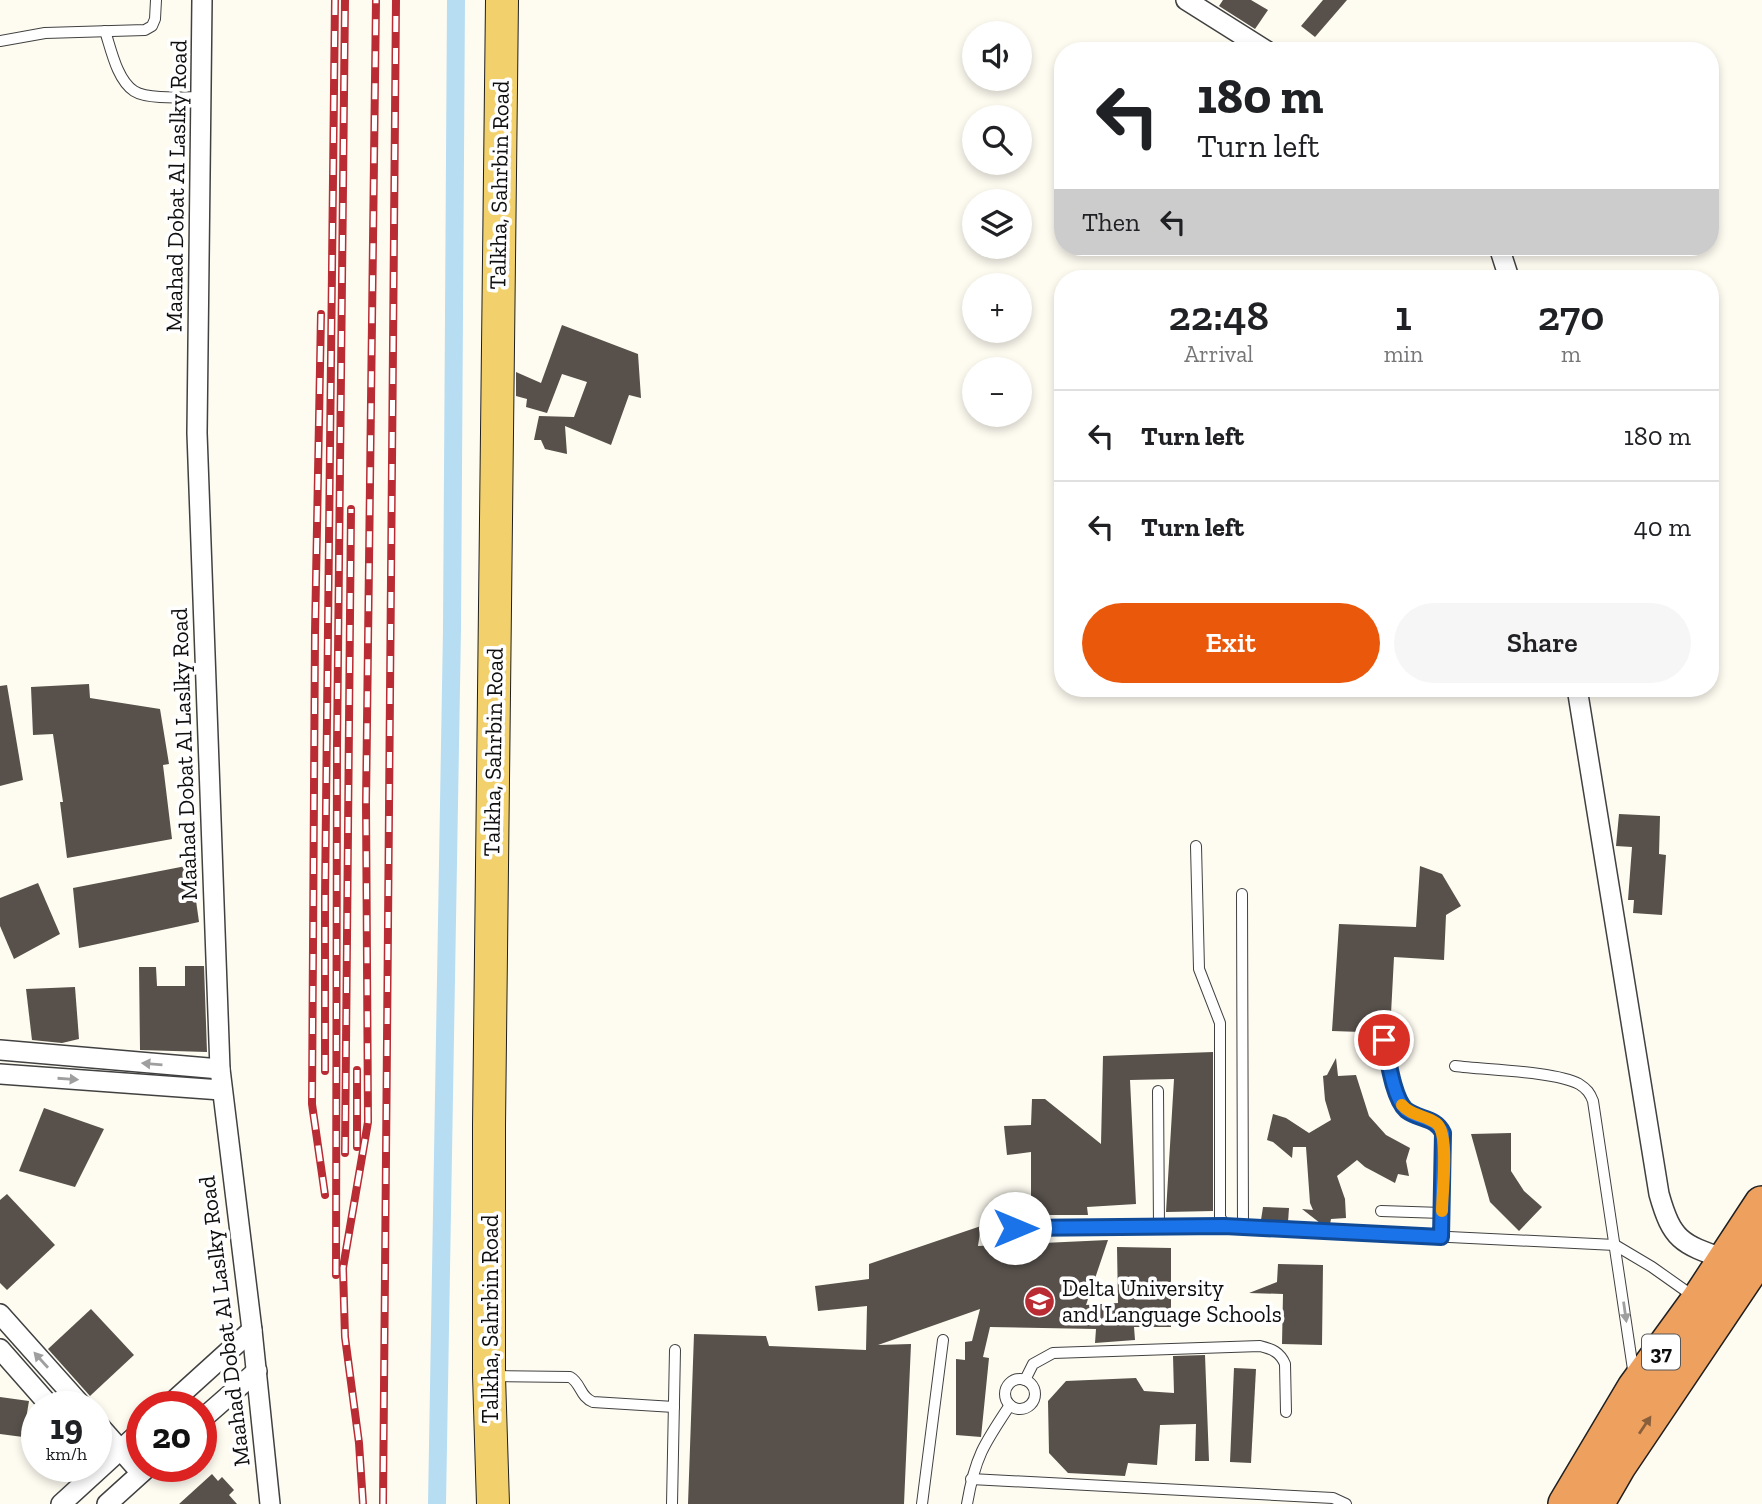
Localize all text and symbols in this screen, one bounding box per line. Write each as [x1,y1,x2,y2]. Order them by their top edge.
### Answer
map controls [962,21,1032,427]
button: sound [962,21,1032,91]
street label: Maahad Dobat Al Laslky Road [159,39,193,332]
text: 180 m [1197,67,1324,126]
icon: left [1082,70,1173,161]
street label: Talkha, Sahrbin Road [483,80,515,290]
button: search [962,105,1032,175]
text: Turn left [1197,127,1319,165]
button: layers [962,189,1032,259]
icon: left [1154,203,1192,241]
text: Then [1082,206,1140,238]
button: + [962,273,1032,343]
text: 22:48 [1169,290,1269,341]
text: 1 [1395,290,1412,341]
text: 270 [1538,290,1604,341]
text: Arrival [1184,340,1253,368]
text: min [1384,340,1423,368]
text: m [1561,340,1581,368]
button: − [962,357,1032,427]
icon: left [1082,417,1120,455]
text: Turn left [1141,420,1244,452]
text: 180 m [1624,420,1691,452]
icon: left [1082,508,1120,546]
text: Turn left [1141,511,1244,543]
text: 40 m [1634,511,1691,543]
button: Exit [1082,603,1380,683]
button: Share [1394,603,1691,683]
street label: Maahad Dobat Al Laslky Road [165,607,203,901]
street label: Talkha, Sahrbin Road [477,647,509,857]
pin [1354,1010,1414,1070]
icon: arrive [1365,1021,1403,1059]
one-way arrow [141,1058,163,1069]
one-way arrow [57,1074,79,1085]
street label: Maahad Dobat Al Laslky Road [192,1174,256,1468]
position arrow [978,1191,1052,1265]
street label: Talkha, Sahrbin Road [476,1214,504,1424]
place label: Delta University and Language Schools [1062,1274,1282,1328]
school or university icon: Delta University and Language Schools [1022,1284,1056,1318]
one-way arrow [1620,1301,1631,1323]
road number: 37 [1642,1334,1680,1370]
one-way arrow [34,1352,50,1369]
speed limit sign: 20 [126,1391,217,1482]
text: 19 [50,1406,83,1448]
one-way arrow [1639,1416,1652,1435]
text: km/h [46,1443,87,1465]

